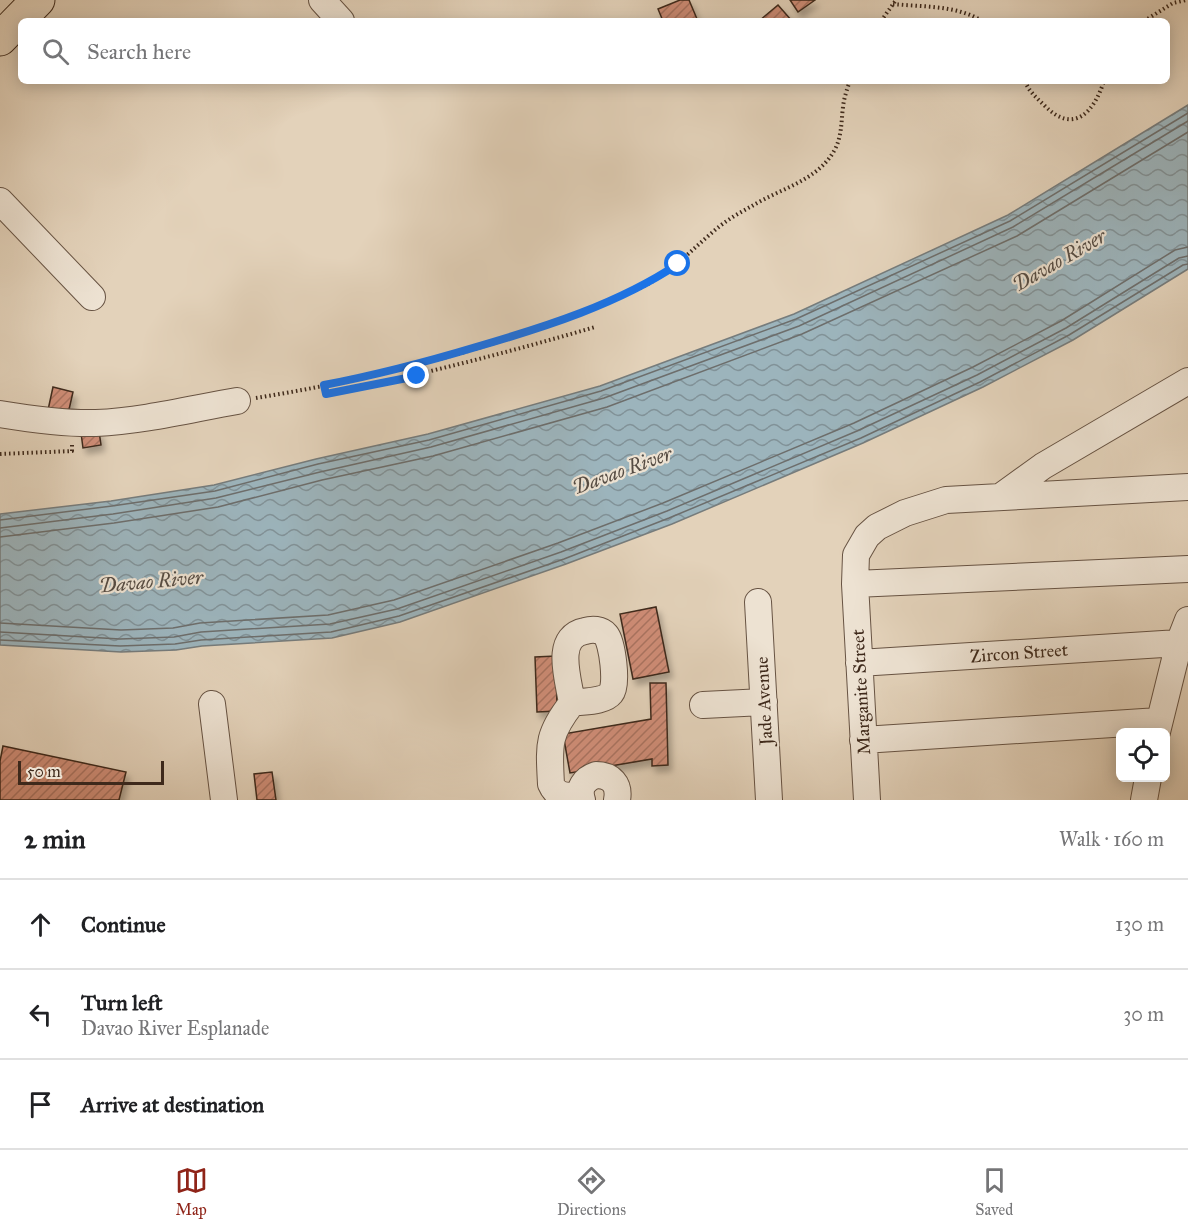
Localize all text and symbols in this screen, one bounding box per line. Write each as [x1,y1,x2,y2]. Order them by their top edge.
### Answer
search box [18,18,1170,84]
icon: search [39,35,72,68]
text: Search here [87,38,191,65]
water label: Davao River [1008,223,1111,296]
route start [664,250,690,276]
route end [403,362,429,388]
water label: Davao River [569,440,677,499]
water label: Davao River [98,564,206,597]
street label: Marganite Street [847,628,876,755]
street label: Zircon Street [969,639,1069,667]
street label: Jade Avenue [751,656,778,748]
map controls [1116,728,1170,782]
button: locate [1116,728,1170,782]
scale bar [18,758,164,786]
text: 50 m [27,762,61,781]
text: 2 min [24,823,85,855]
text: Walk · 160 m [1059,827,1164,851]
icon: ahead [24,908,57,941]
text: Continue [81,911,166,938]
text: 130 m [1115,912,1164,936]
text: Turn left [81,989,163,1016]
icon: left [24,998,57,1031]
text: 30 m [1123,1002,1164,1026]
text: Davao River Esplanade [81,1016,269,1040]
icon: arrive [24,1088,57,1121]
text: Arrive at destination [81,1091,264,1118]
tab: Map [175,1164,208,1219]
tab: Directions [557,1164,626,1219]
tab: Saved [975,1164,1013,1219]

